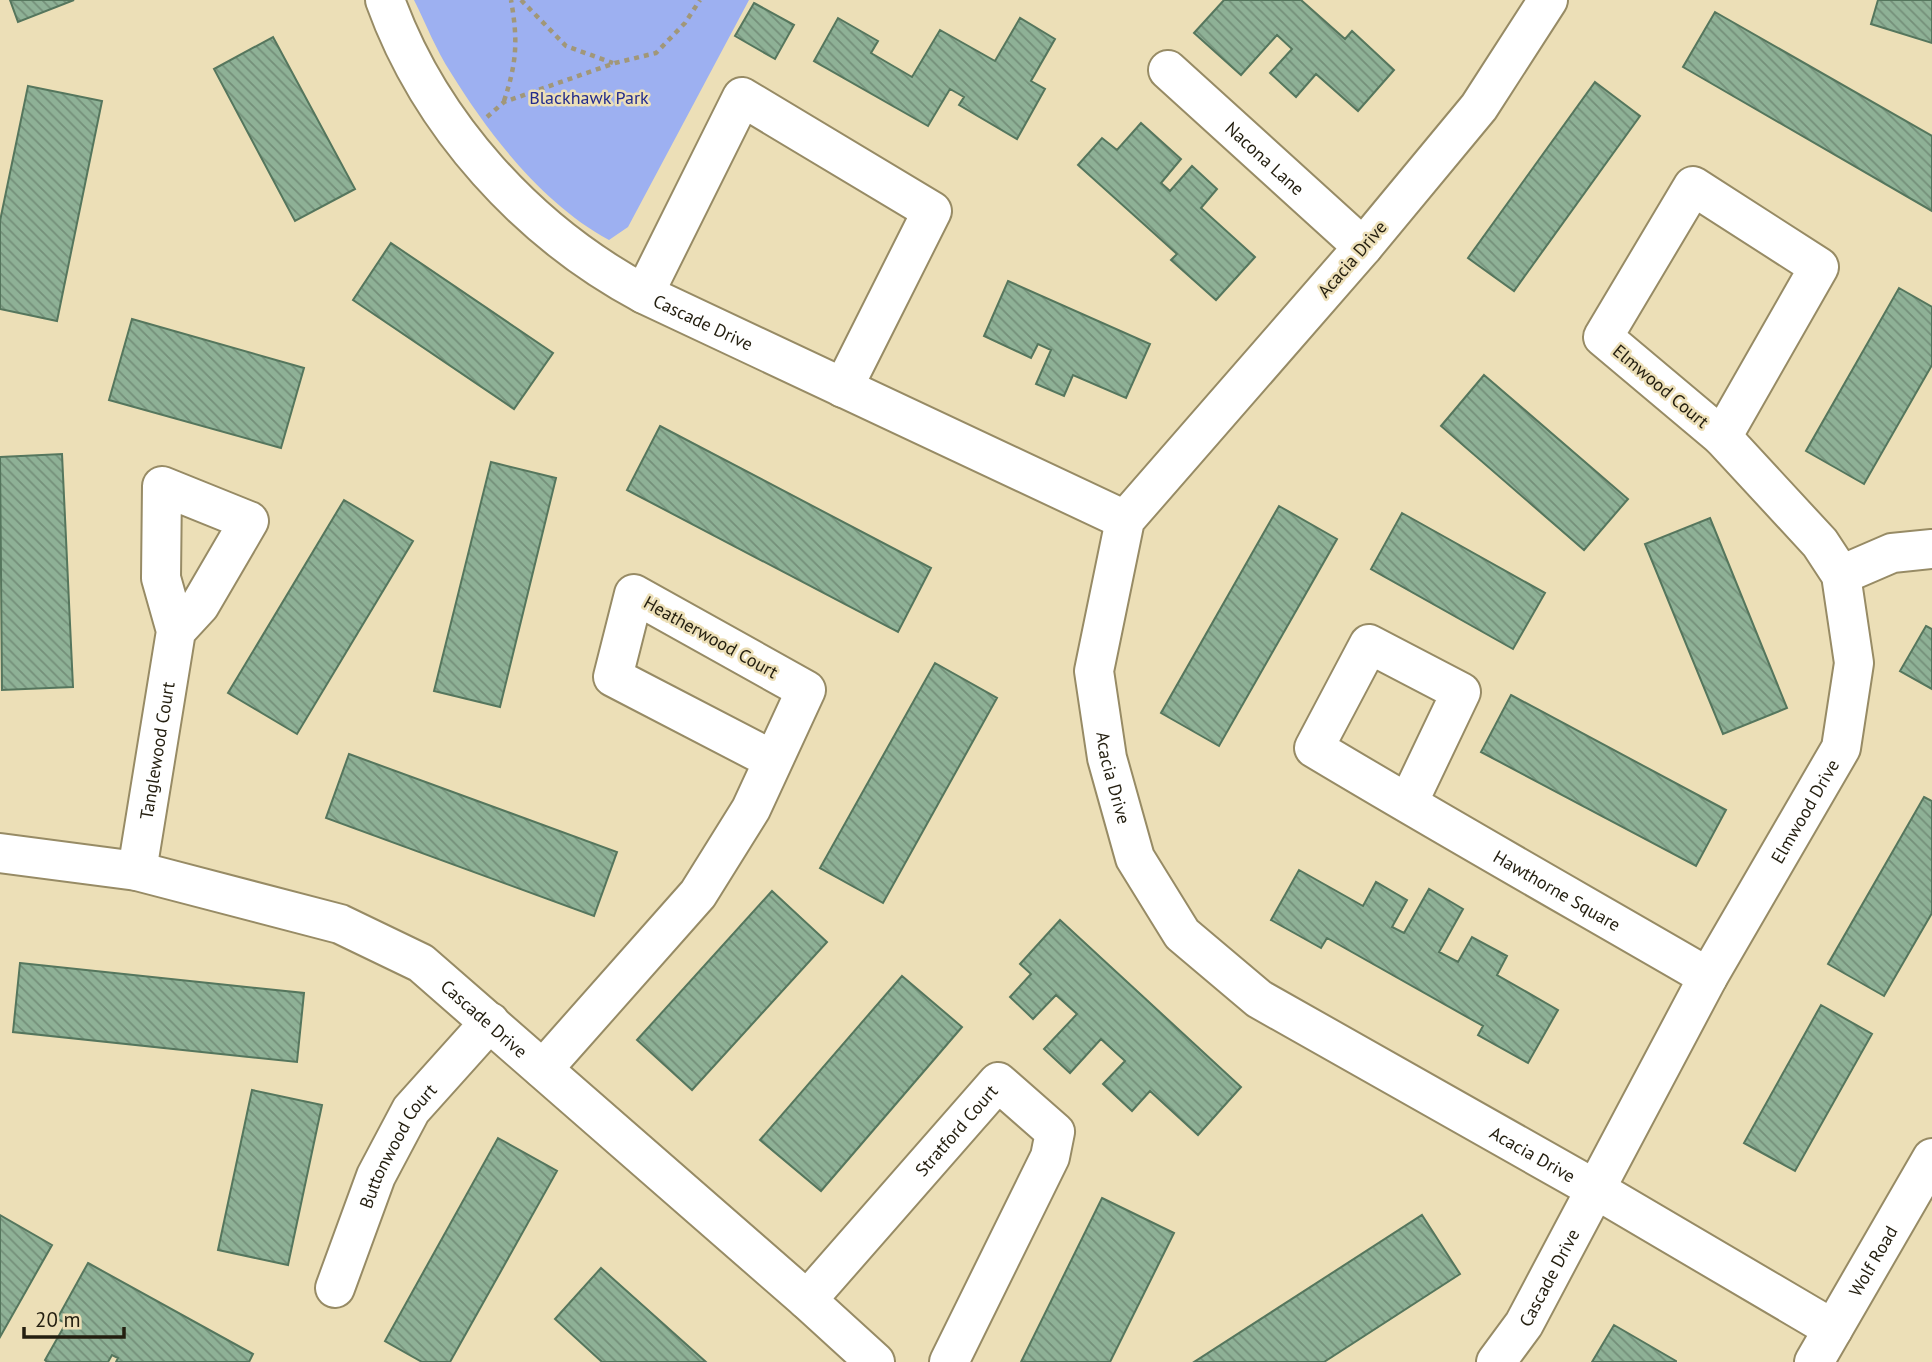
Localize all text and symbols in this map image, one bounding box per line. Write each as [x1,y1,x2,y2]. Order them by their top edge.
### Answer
park label: Blackhawk Park [529,86,649,109]
street label: Nacona Lane [1221,116,1309,200]
street label: Acacia Drive [1312,216,1392,302]
street label: Cascade Drive [650,289,757,355]
street label: Elmwood Court [1608,339,1714,433]
street label: Heatherwood Court [640,591,782,683]
street label: Tanglewood Court [134,680,179,821]
street label: Acacia Drive [1092,730,1136,826]
street label: Elmwood Drive [1765,755,1844,867]
street label: Hawthorne Square [1489,844,1625,936]
street label: Cascade Drive [436,974,532,1062]
street label: Buttonwood Court [354,1078,441,1211]
street label: Stratford Court [910,1079,1002,1181]
street label: Acacia Drive [1486,1121,1580,1187]
street label: Wolf Road [1843,1221,1902,1300]
street label: Cascade Drive [1513,1224,1584,1330]
scale bar [24,1296,124,1340]
text: 20 m [35,1306,81,1333]

